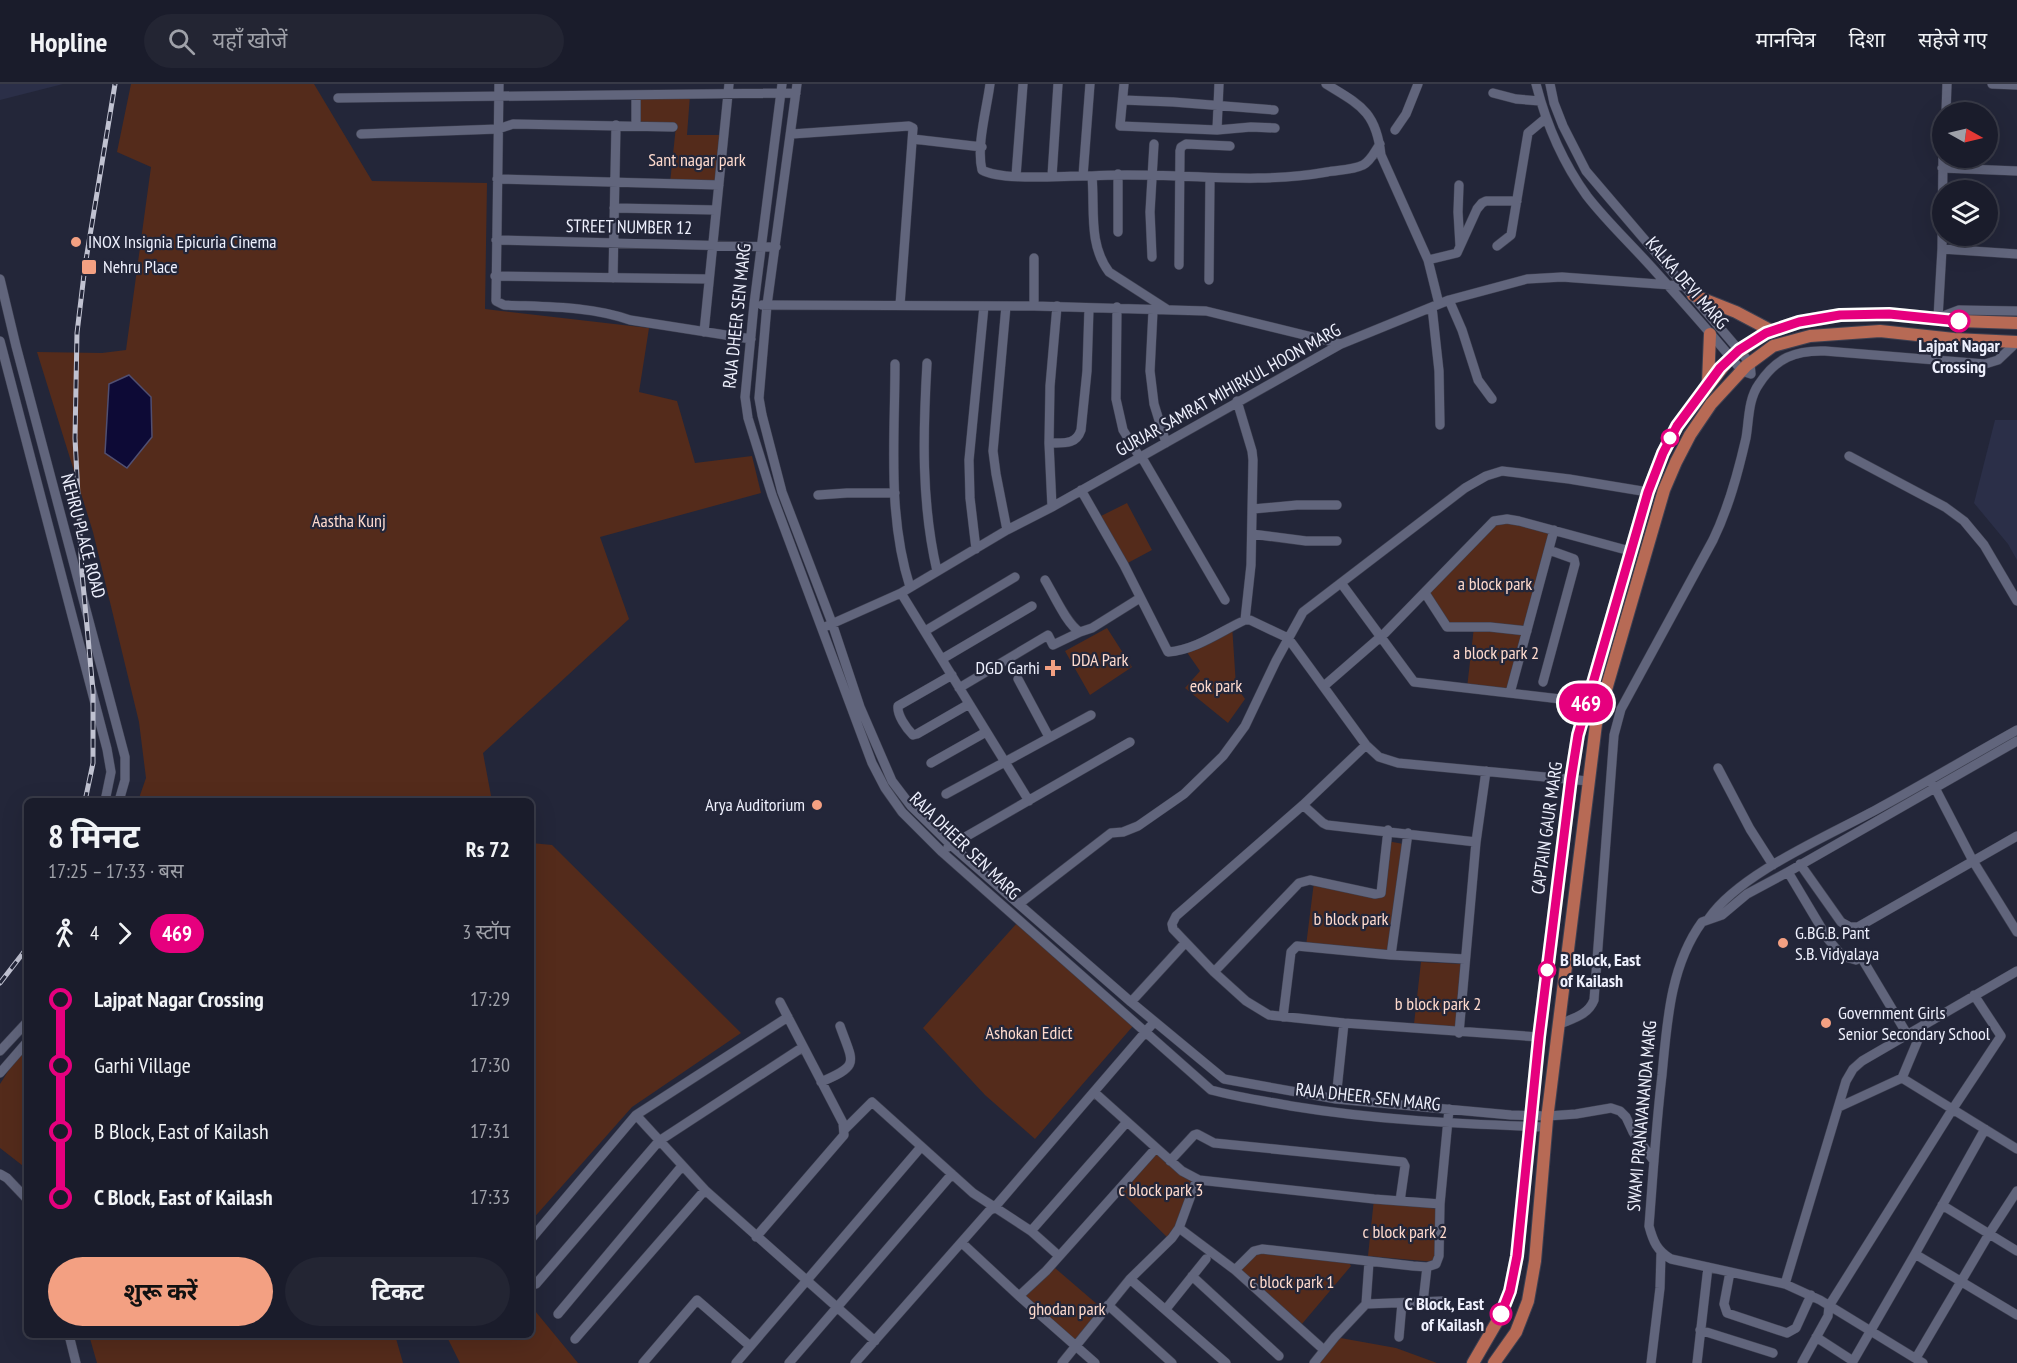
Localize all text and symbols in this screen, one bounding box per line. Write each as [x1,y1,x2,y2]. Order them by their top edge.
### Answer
search box [144,14,564,68]
text: Hopline [30,23,108,60]
icon: search [165,25,198,58]
text: यहाँ खोजें [213,26,287,54]
text: मानचित्र [1756,26,1816,53]
text: दिशा [1849,26,1885,53]
text: सहेजे गए [1918,26,1987,53]
north arrow [1932,102,1998,168]
map controls [1932,102,1998,246]
park label: Sant nagar park [648,148,746,171]
button: layers [1932,180,1998,246]
street label: STREET NUMBER 12 [566,214,692,239]
place label: INOX Insignia Epicuria Cinema [88,230,276,253]
street label: KALKA DEVI MARG [1641,232,1734,334]
marker: INOX Insignia Epicuria Cinema [69,235,83,249]
street label: RAJA DHEER SEN MARG [717,242,756,390]
place label: Nehru Place [103,255,178,278]
marker: Nehru Place [80,258,98,276]
marker: Lajpat Nagar Crossing [1948,310,1970,332]
street label: GURJAR SAMRAT MIHIRKUL HOON MARG [1111,318,1344,461]
place label: Lajpat Nagar Crossing [1918,334,2000,378]
unlabelled marker [1661,429,1679,447]
street label: NEHRU PLACE ROAD [56,471,111,601]
park label: Aastha Kunj [312,509,386,532]
park label: a block park [1458,572,1532,595]
park label: a block park 2 [1453,641,1539,664]
park label: DDA Park [1071,648,1129,671]
place label: DGD Garhi [976,656,1040,679]
marker: DGD Garhi [1044,659,1062,677]
park label: eok park [1190,674,1242,697]
line badge: 469 [1552,684,1620,722]
text: 469 [1571,690,1601,717]
street label: CAPTAIN GAUR MARG [1526,760,1567,896]
street label: RAJA DHEER SEN MARG [905,787,1026,905]
place label: Arya Auditorium [705,793,805,816]
marker: Arya Auditorium [810,798,824,812]
text: 8 मिनट [48,814,140,857]
text: Rs 72 [466,835,510,863]
text: 17:25 – 17:33 · बस [48,858,183,884]
park label: b block park [1313,907,1389,930]
icon: walk [48,917,81,950]
icon: forward [108,917,141,950]
text: 3 स्टॉप [462,919,510,945]
text: 4 [90,920,99,946]
text: 469 [162,920,192,947]
place label: G.BG.B. Pant S.B. Vidyalaya [1795,921,1879,965]
marker: G.BG.B. Pant S.B. Vidyalaya [1776,936,1790,950]
place label: B Block, East of Kailash [1560,948,1641,992]
marker: B Block, East of Kailash [1538,961,1556,979]
text: Lajpat Nagar Crossing [94,985,264,1013]
text: 17:29 [470,986,510,1012]
park label: b block park 2 [1395,992,1481,1015]
place label: Government Girls Senior Secondary School [1838,1001,1991,1045]
marker: Government Girls Senior Secondary School [1819,1016,1833,1030]
street label: SWAMI PRANAVANANDA MARG [1622,1019,1661,1212]
park label: Ashokan Edict [986,1021,1073,1044]
text: Garhi Village [94,1051,191,1079]
text: 17:30 [470,1052,510,1078]
street label: RAJA DHEER SEN MARG [1294,1077,1442,1116]
text: B Block, East of Kailash [94,1117,269,1145]
text: 17:31 [470,1118,510,1144]
park label: c block park 3 [1119,1178,1203,1201]
text: C Block, East of Kailash [94,1183,273,1211]
text: 17:33 [470,1184,510,1210]
park label: c block park 2 [1363,1220,1447,1243]
button: शुरू करें [48,1257,273,1326]
button: टिकट [285,1257,510,1326]
park label: c block park 1 [1250,1270,1334,1293]
place label: C Block, East of Kailash [1405,1292,1485,1336]
park label: ghodan park [1028,1297,1106,1320]
marker: C Block, East of Kailash [1490,1303,1512,1325]

